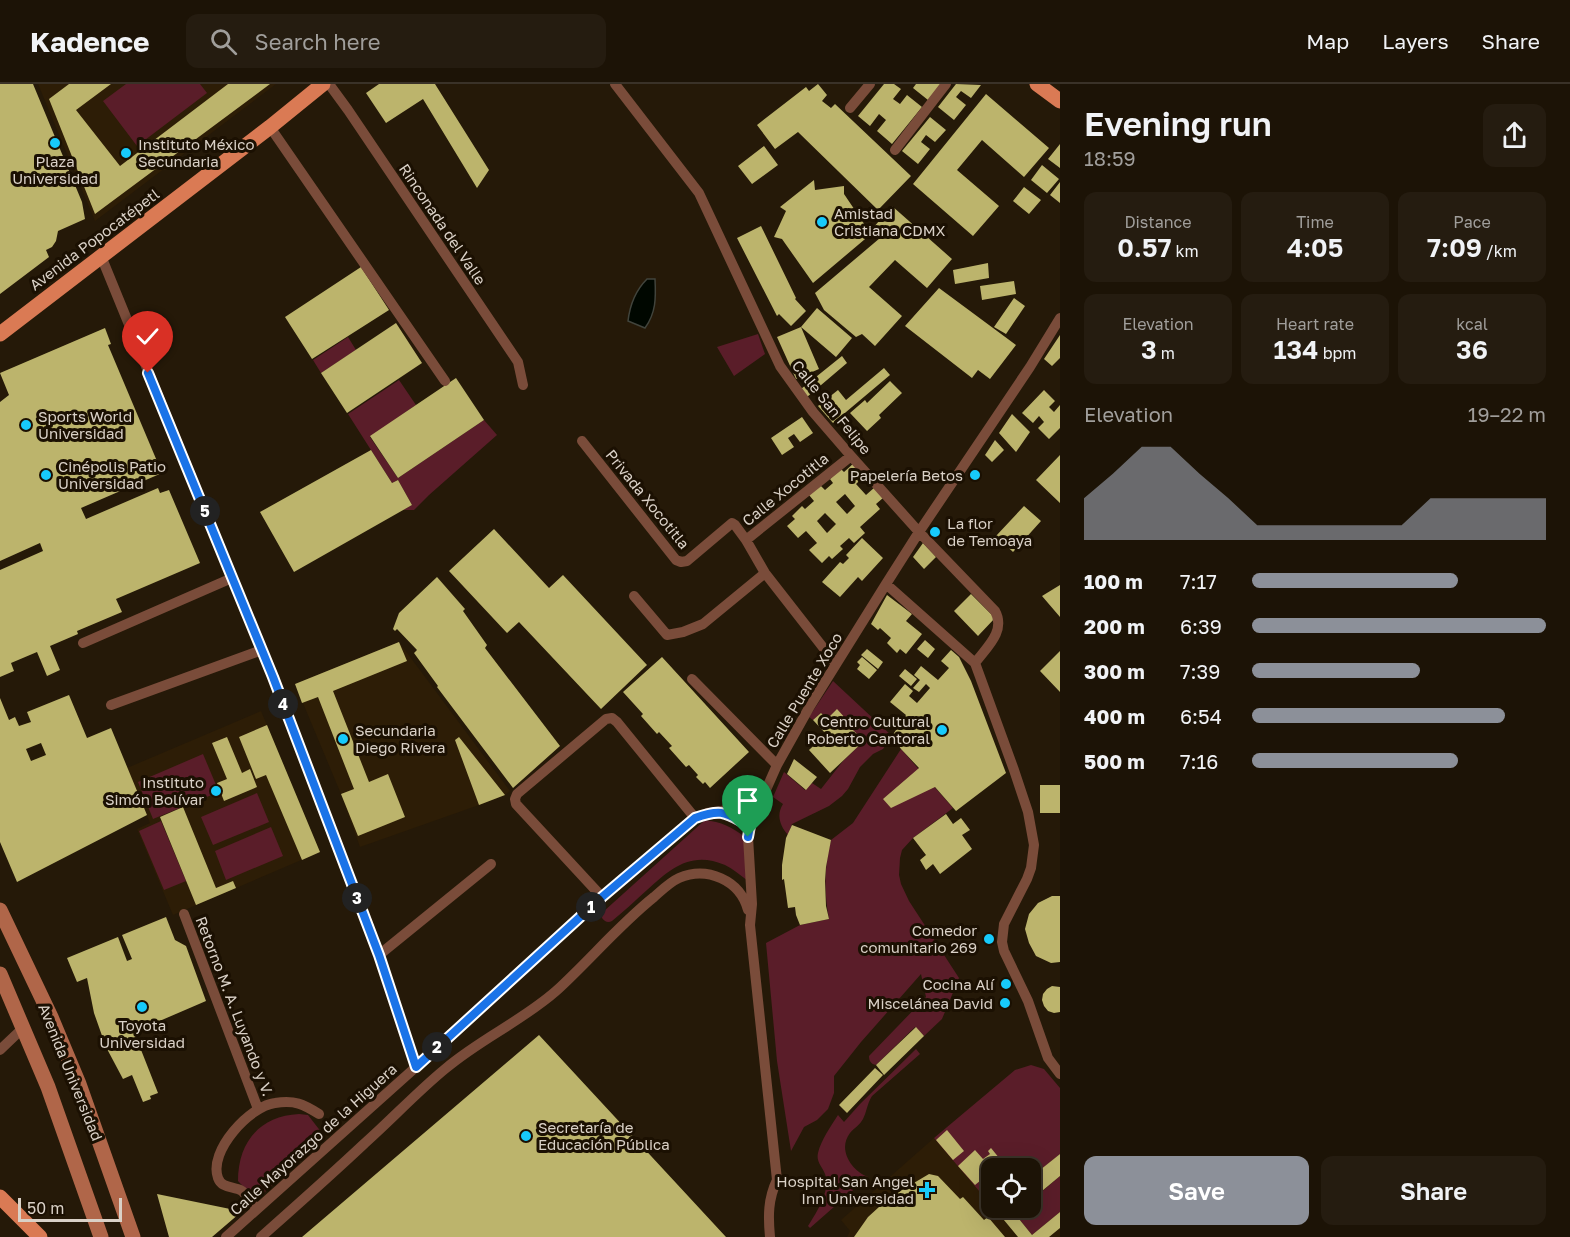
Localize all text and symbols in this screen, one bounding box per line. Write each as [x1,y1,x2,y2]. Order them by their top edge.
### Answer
search box [186,14,606,68]
text: Kadence [30,25,150,58]
icon: search [207,25,240,58]
text: Search here [255,28,381,55]
text: Map [1306,28,1349,54]
text: Layers [1382,28,1449,54]
text: Share [1482,28,1540,54]
text: Evening run [1084,104,1272,143]
button: share [1483,104,1546,167]
place label: Instituto México Secundaria [138,135,254,170]
marker: Plaza Universidad [48,136,62,150]
marker: Instituto México Secundaria [119,146,133,160]
text: 18:59 [1084,146,1136,170]
place label: Plaza Universidad [12,152,98,187]
street label: Rinconada del Valle [396,160,490,288]
street label: Avenida Popocatépetl [26,184,162,294]
place label: Amistad Cristiana CDMX [834,204,946,239]
text: Distance [1124,212,1192,232]
text: Time [1296,212,1334,232]
text: Pace [1453,212,1491,232]
marker: Amistad Cristiana CDMX [815,215,829,229]
text: 0.57 [1117,232,1172,263]
text: 4:05 [1287,232,1343,263]
text: 7:09 [1427,232,1482,263]
text: km [1172,241,1199,261]
text: /km [1482,241,1517,261]
pin [122,311,173,373]
text: Elevation [1122,314,1194,334]
text: Heart rate [1276,314,1354,334]
text: kcal [1456,314,1488,334]
icon: check [131,320,164,353]
text: 3 [1141,334,1157,365]
text: 134 [1274,334,1319,365]
text: 36 [1456,334,1488,365]
text: m [1157,343,1175,363]
text: bpm [1319,343,1356,363]
street label: Calle San Felipe [789,356,876,458]
text: Elevation [1084,402,1173,426]
text: 19–22 m [1468,402,1546,426]
place label: Sports World Universidad [38,407,132,442]
marker: Sports World Universidad [19,418,33,432]
street label: Privada Xocotitla [602,446,694,552]
street label: Calle Xocotitla [738,449,832,529]
place label: Cinépolis Patio Universidad [58,457,166,492]
place label: Papelería Betos [850,466,963,484]
marker: Cinépolis Patio Universidad [39,468,53,482]
marker: Papelería Betos [968,468,982,482]
pin: 5 [190,496,220,526]
text: 5 [200,501,210,521]
place label: La flor de Temoaya [947,514,1032,549]
marker: La flor de Temoaya [928,525,942,539]
text: 100 m [1084,569,1143,593]
text: 7:17 [1180,569,1217,593]
text: 200 m [1084,614,1145,638]
text: 6:39 [1180,614,1222,638]
street label: Calle Puente Xoco [762,629,846,751]
text: 300 m [1084,659,1145,683]
text: 7:39 [1180,659,1220,683]
pin: 4 [268,689,298,719]
text: 4 [278,694,288,714]
text: 400 m [1084,704,1145,728]
text: 6:54 [1180,704,1222,728]
place label: Centro Cultural Roberto Cantoral [806,712,930,747]
place label: Secundaria Diego Rivera [355,721,445,756]
marker: Centro Cultural Roberto Cantoral [935,723,949,737]
marker: Secundaria Diego Rivera [336,732,350,746]
text: 500 m [1084,749,1145,773]
text: 7:16 [1180,749,1218,773]
place label: Instituto Simón Bolívar [105,773,204,808]
pin [722,775,773,837]
marker: Instituto Simón Bolívar [209,784,223,798]
icon: arrive [731,784,764,817]
pin: 3 [342,883,372,913]
text: 3 [352,888,362,908]
pin: 1 [576,892,606,922]
text: 1 [587,897,595,917]
street label: Retorno M. A. Luyando y V. [192,914,278,1098]
place label: Comedor comunitario 269 [860,921,977,956]
marker: Comedor comunitario 269 [982,932,996,946]
place label: Cocina Alí [923,975,995,993]
marker: Cocina Alí [999,977,1013,991]
place label: Miscelánea David [868,994,993,1012]
marker: Miscelánea David [998,996,1012,1010]
marker: Toyota Universidad [135,1000,149,1014]
street label: Avenida Universidad [35,1001,107,1143]
place label: Toyota Universidad [99,1016,185,1051]
pin: 2 [422,1032,452,1062]
text: 2 [432,1037,442,1057]
street label: Calle Mayorazgo de la Higuera [226,1059,400,1219]
place label: Secretaría de Educación Pública [538,1118,670,1153]
marker: Secretaría de Educación Pública [519,1129,533,1143]
button: Save [1084,1156,1309,1225]
button: Share [1321,1156,1546,1225]
map controls [981,1158,1041,1218]
button: locate [981,1158,1041,1218]
place label: Hospital San Angel Inn Universidad [776,1172,914,1207]
marker: Hospital San Angel Inn Universidad [918,1181,936,1199]
scale bar [18,1195,122,1222]
text: 50 m [27,1198,64,1218]

